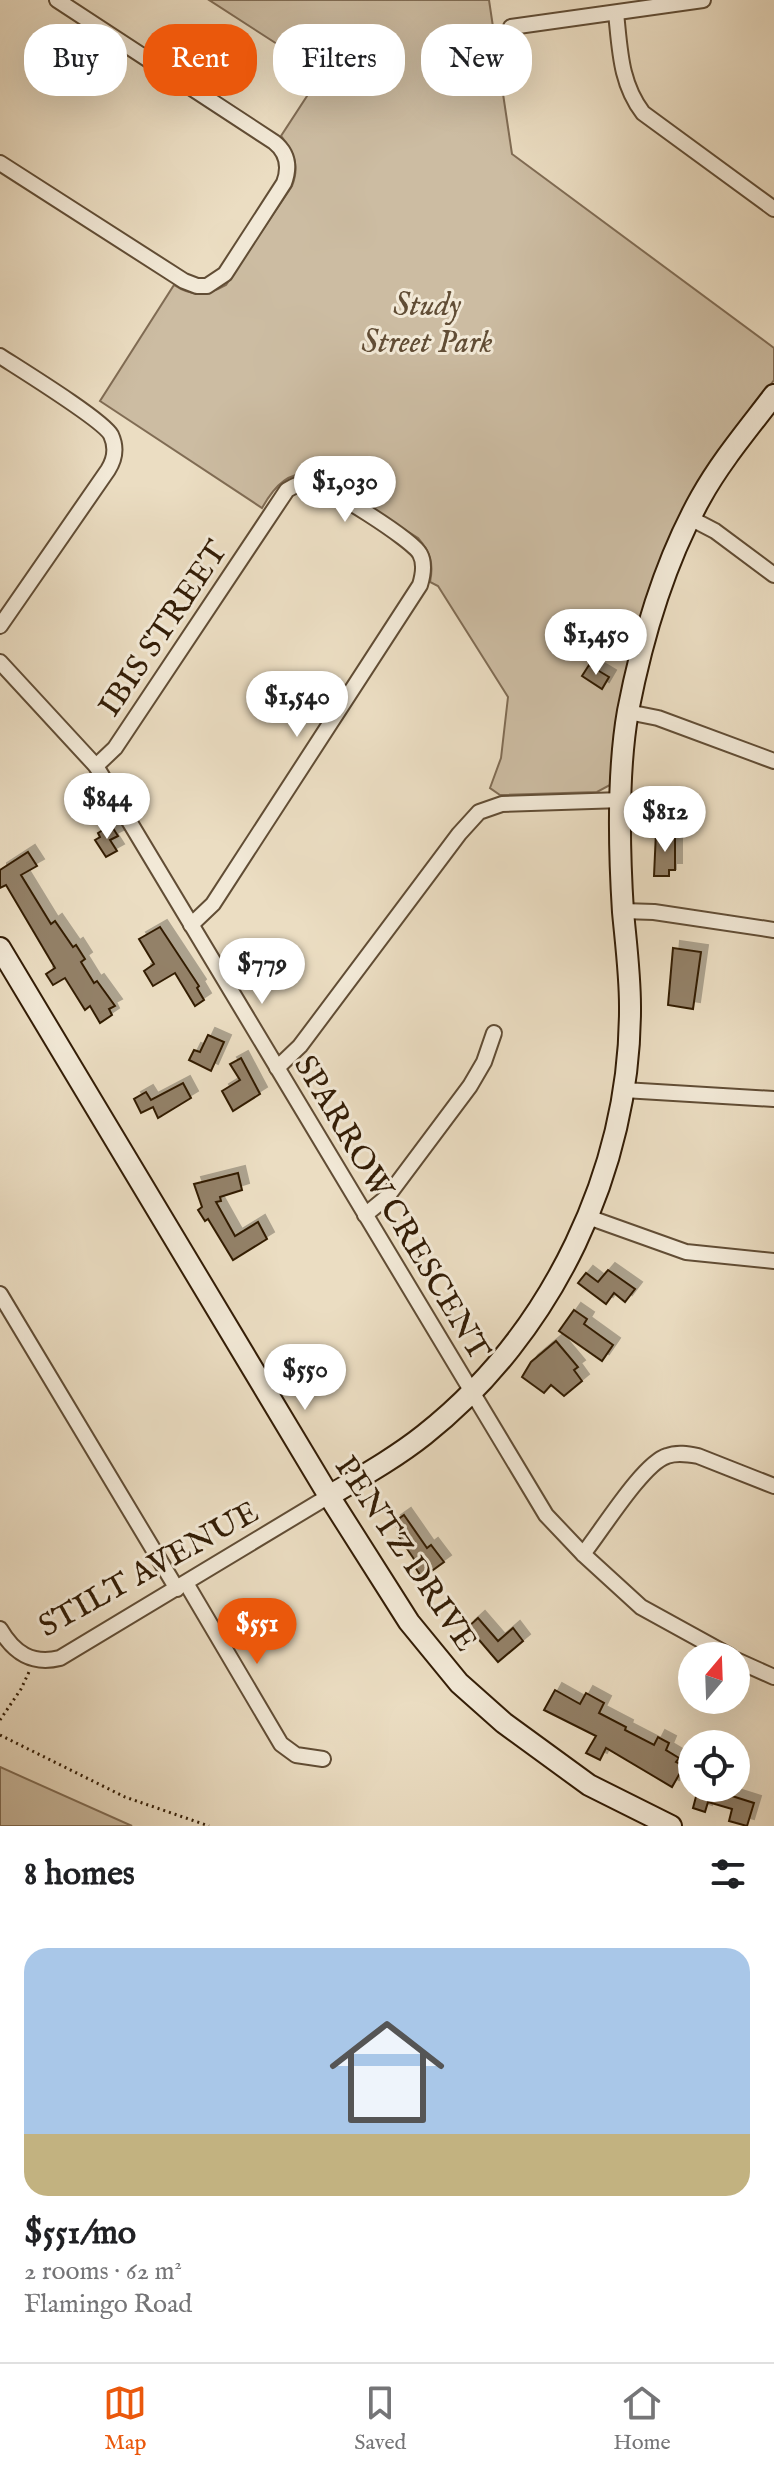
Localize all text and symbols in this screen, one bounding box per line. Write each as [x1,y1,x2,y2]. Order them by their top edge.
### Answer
chip: Buy [24,24,127,96]
chip: Rent [143,24,257,96]
chip: Filters [273,24,405,96]
chip: New [421,24,532,96]
park label: Study Street Park [361,286,493,364]
pin: $1,030 [280,456,410,524]
text: $1,030 [312,465,378,498]
street label: IBIS STREET [90,534,238,725]
pin: $1,450 [531,609,661,677]
text: $1,450 [563,618,629,651]
pin: $1,540 [232,671,362,739]
text: $1,540 [264,680,330,713]
pin: $844 [60,773,154,841]
text: $844 [82,782,132,815]
pin: $812 [618,786,712,854]
text: $812 [642,795,688,828]
pin: $779 [215,938,309,1006]
text: $779 [237,947,287,980]
street label: SPARROW CRESCENT [283,1048,498,1368]
pin: $550 [258,1344,352,1412]
text: $550 [282,1353,328,1386]
street label: PENTZ DRIVE [324,1449,486,1660]
street label: STILT AVENUE [32,1493,267,1648]
pin: $551 [210,1598,304,1666]
text: $551 [236,1607,278,1640]
north arrow [678,1642,750,1714]
map controls [678,1642,750,1802]
button: locate [678,1730,750,1802]
icon: filters [706,1852,750,1896]
text: 8 homes [24,1853,135,1896]
icon: home [315,2000,459,2144]
text: $551/mo [24,2212,136,2255]
text: 2 rooms · 62 m² [24,2255,182,2288]
text: Flamingo Road [24,2288,192,2321]
tab: Map [103,2381,147,2457]
tab: Saved [354,2381,406,2457]
tab: Home [613,2381,671,2457]

